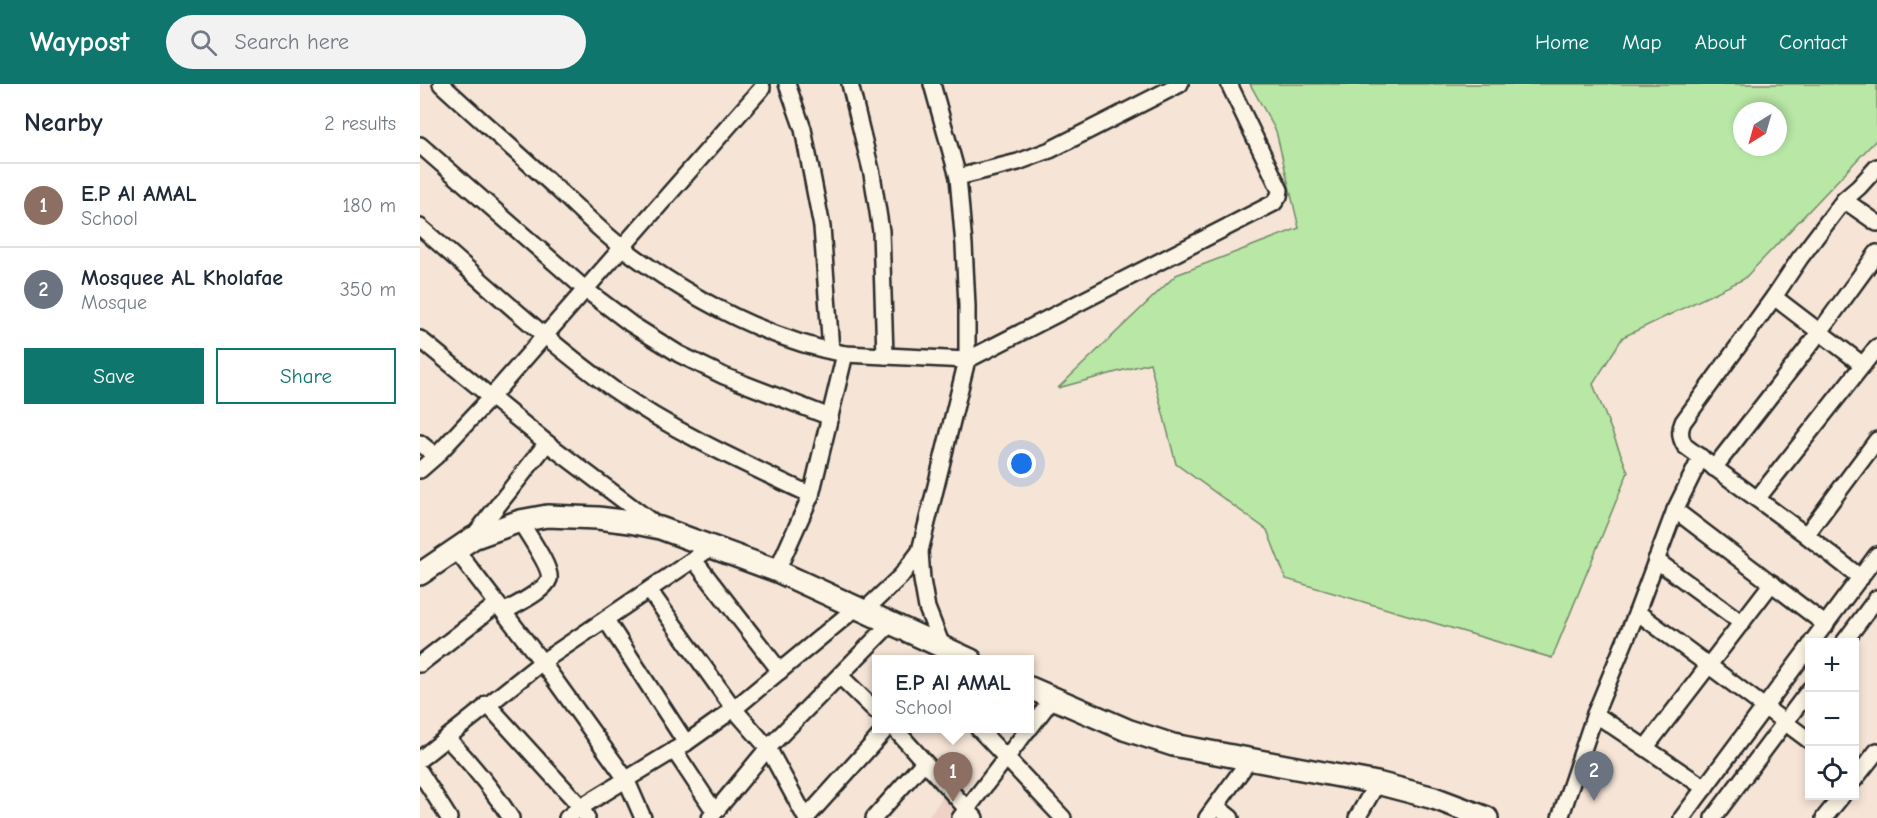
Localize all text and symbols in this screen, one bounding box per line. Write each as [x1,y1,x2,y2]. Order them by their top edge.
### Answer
search box [166,15,586,69]
text: Waypost [30,26,130,58]
icon: search [187,26,220,59]
text: Search here [235,29,349,55]
text: Home [1535,30,1589,54]
text: Map [1622,30,1662,54]
text: About [1695,30,1746,54]
text: Contact [1779,30,1847,54]
north arrow [1733,102,1787,156]
text: Nearby [24,108,103,138]
text: 2 results [324,112,396,135]
text: E.P Al AMAL [81,181,197,207]
text: 1 [40,194,47,217]
text: 180 m [342,194,396,217]
text: School [81,207,138,230]
text: Mosquee AL Kholafae [81,265,283,291]
text: 2 [39,278,48,301]
text: 350 m [340,278,396,301]
text: Mosque [81,291,147,314]
button: Save [24,348,204,404]
button: Share [216,348,396,404]
your location [1007,449,1036,478]
map controls [1805,638,1859,800]
button: + [1805,638,1859,692]
popup [872,655,1034,733]
text: E.P Al AMAL [895,670,1011,696]
button: − [1805,692,1859,746]
text: School [895,696,952,719]
button: locate [1805,746,1859,800]
pin: 1 [934,752,972,802]
pin: 2 [1574,752,1614,801]

